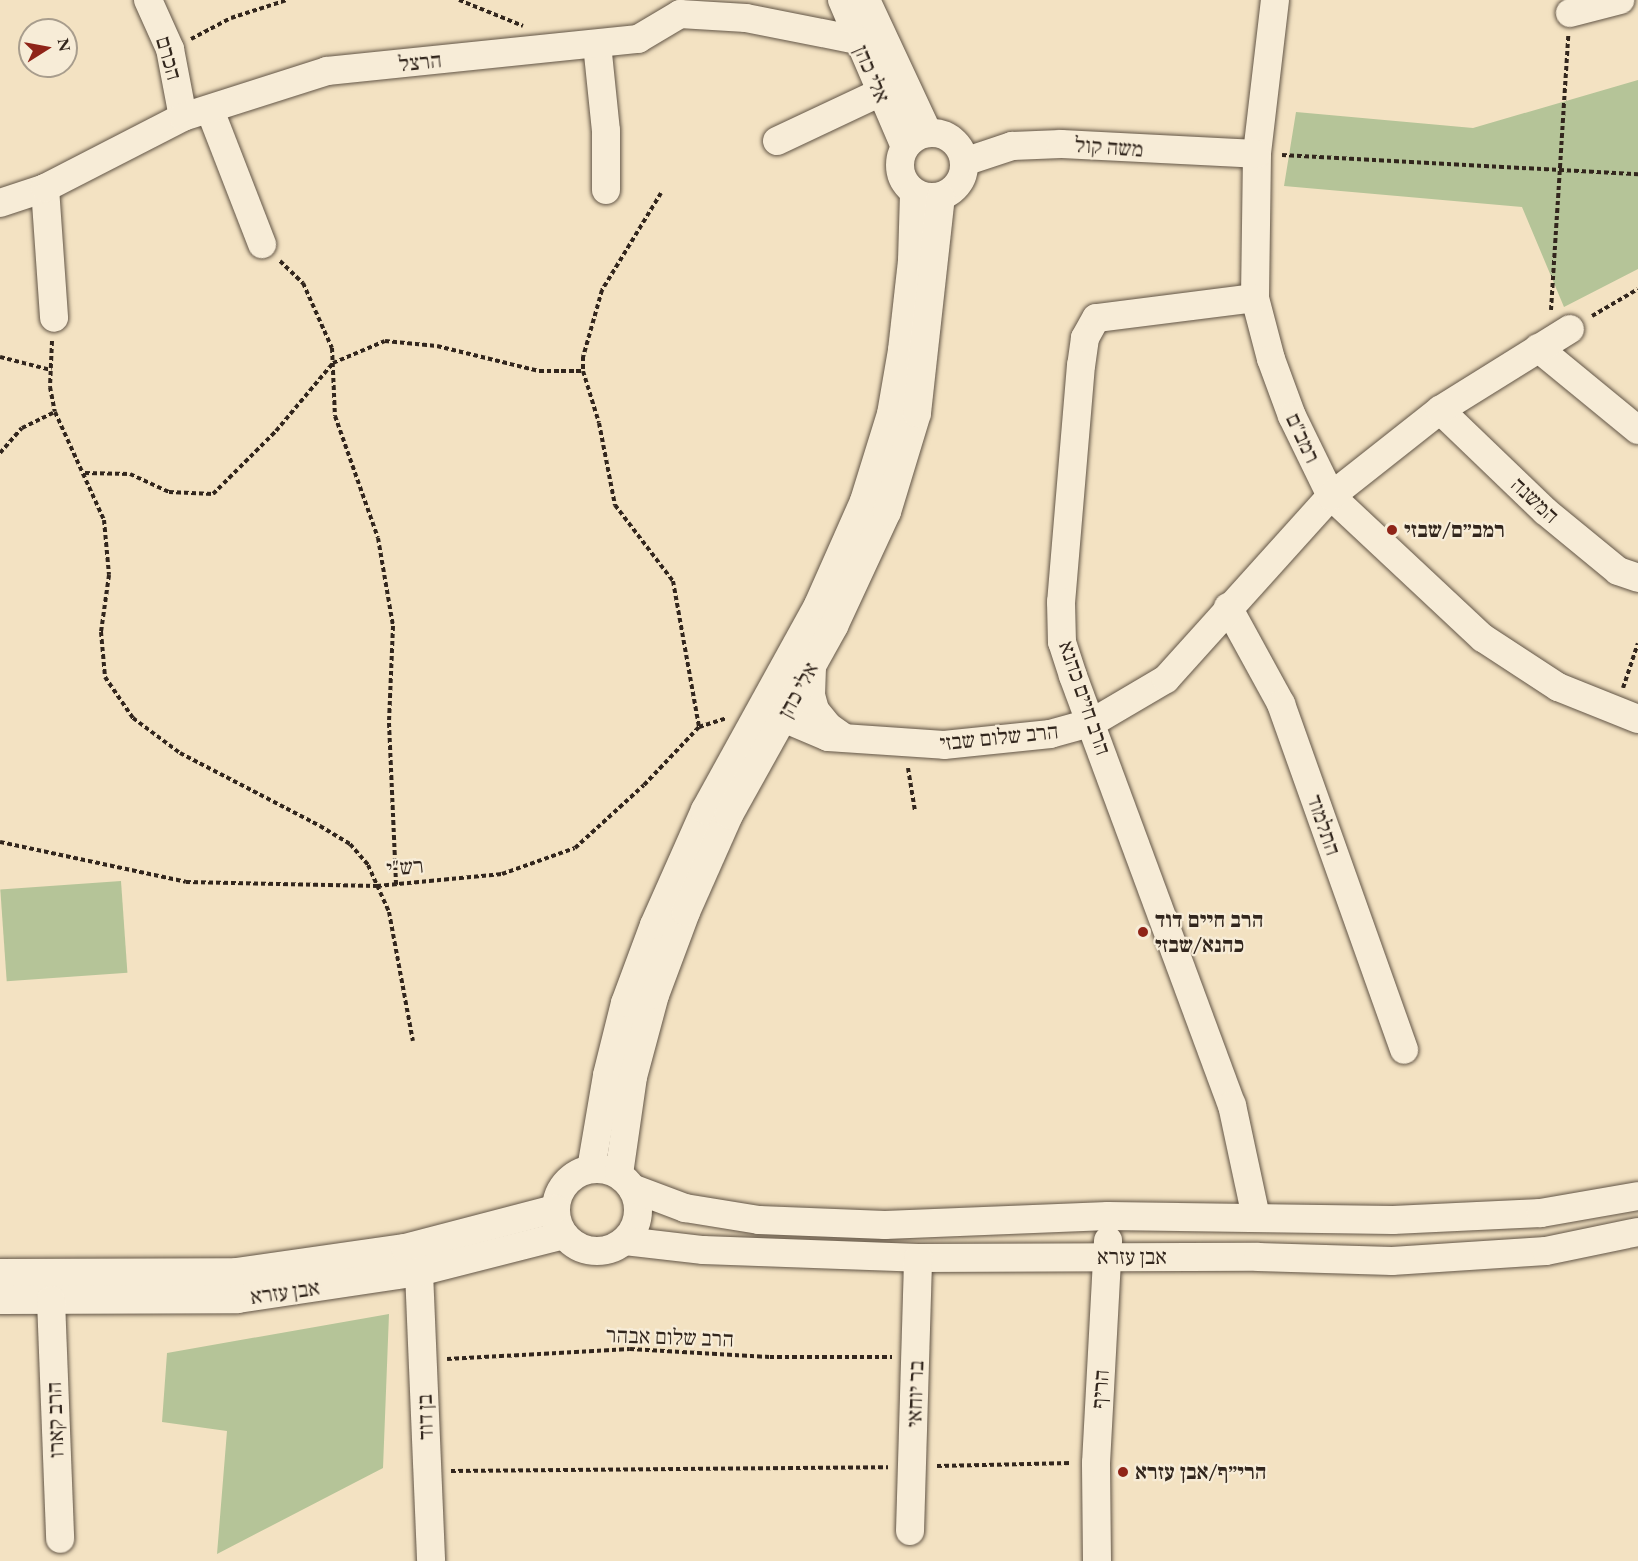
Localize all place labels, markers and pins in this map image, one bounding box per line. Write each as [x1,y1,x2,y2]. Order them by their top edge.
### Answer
place label: רמב״ם/שבזי [1404,517,1505,543]
marker: רמב״ם/שבזי [1385,523,1399,537]
place label: הרב חיים דוד כהנא/שבזי [1155,906,1263,957]
marker: הרב חיים דוד כהנא/שבזי [1136,925,1150,939]
place label: הרי״ף/אבן עזרא [1135,1459,1267,1485]
marker: הרי״ף/אבן עזרא [1116,1465,1130,1479]

